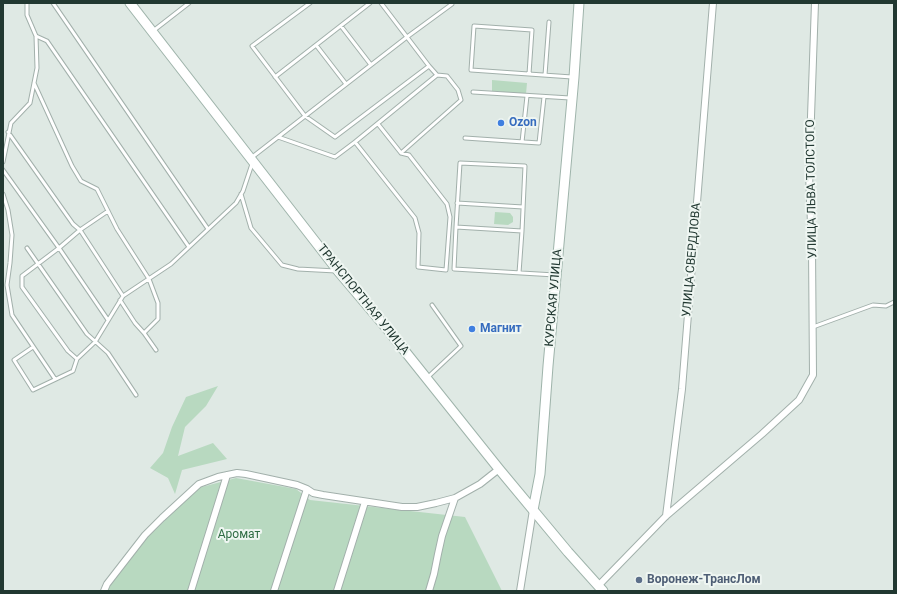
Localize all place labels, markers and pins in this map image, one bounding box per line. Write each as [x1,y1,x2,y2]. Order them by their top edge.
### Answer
place label: Ozon [509,116,537,130]
marker: Ozon [496,118,506,128]
place label: Магнит [480,322,522,336]
marker: Магнит [467,324,477,334]
place label: Воронеж-ТрансЛом [647,573,761,587]
marker: Воронеж-ТрансЛом [634,575,644,585]

